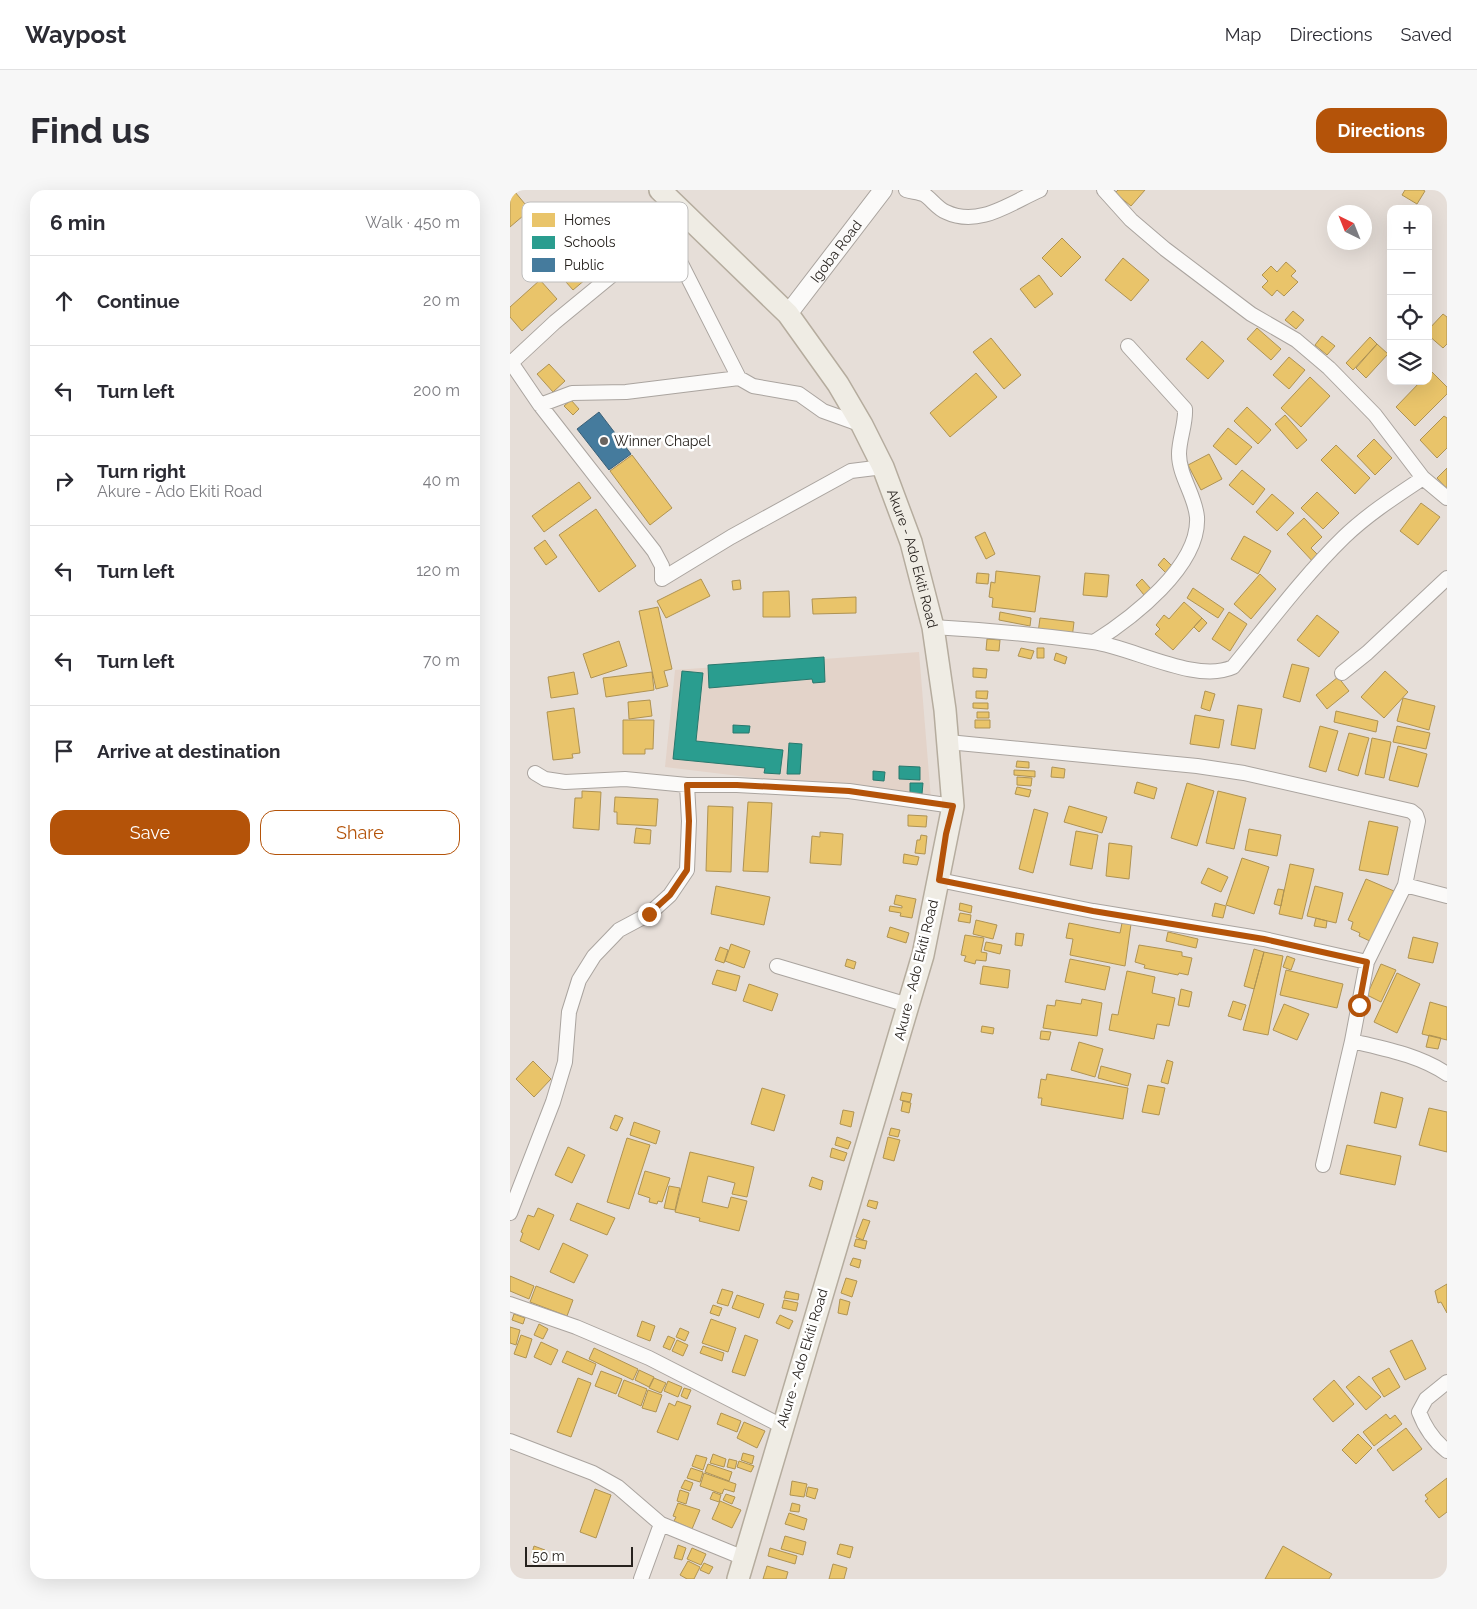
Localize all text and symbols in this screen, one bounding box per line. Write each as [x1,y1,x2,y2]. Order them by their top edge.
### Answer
text: Waypost [25,20,126,49]
text: Map [1225,24,1261,45]
text: Directions [1289,24,1373,45]
text: Saved [1401,24,1452,45]
button: Directions [1316,108,1447,153]
text: Find us [30,110,150,151]
legend [522,202,688,282]
north arrow [1327,205,1372,250]
map controls [1387,205,1432,385]
button: + [1387,205,1432,250]
text: 6 min [50,210,105,235]
text: Homes [564,212,611,228]
text: Walk · 450 m [365,213,460,232]
street label: Igoba Road [807,217,865,285]
text: Schools [564,234,616,250]
button: − [1387,250,1432,295]
text: Public [564,257,605,273]
icon: ahead [50,287,78,315]
text: Continue [97,290,180,312]
text: 20 m [423,291,460,310]
button: locate [1387,295,1432,340]
button: layers [1387,340,1432,385]
icon: left [50,377,78,405]
text: Turn left [97,380,174,402]
text: 200 m [413,381,460,400]
place label: Winner Chapel [614,433,711,449]
marker: Winner Chapel [598,435,610,447]
text: Turn right [97,460,186,482]
icon: right [50,467,78,495]
text: 40 m [423,471,460,490]
text: Akure - Ado Ekiti Road [97,482,262,501]
street label: Akure - Ado Ekiti Road [884,487,941,630]
icon: left [50,557,78,585]
text: Turn left [97,560,174,582]
text: 120 m [416,561,460,580]
icon: left [50,647,78,675]
text: Turn left [97,650,174,672]
text: 70 m [423,651,460,670]
icon: arrive [50,737,78,765]
text: Arrive at destination [97,740,281,762]
button: Save [50,810,250,855]
button: Share [260,810,460,855]
street label: Akure - Ado Ekiti Road [891,898,941,1042]
route end [638,903,661,926]
route start [1348,994,1371,1017]
street label: Akure - Ado Ekiti Road [773,1287,831,1429]
scale bar [525,1544,632,1567]
text: 50 m [532,1548,565,1564]

